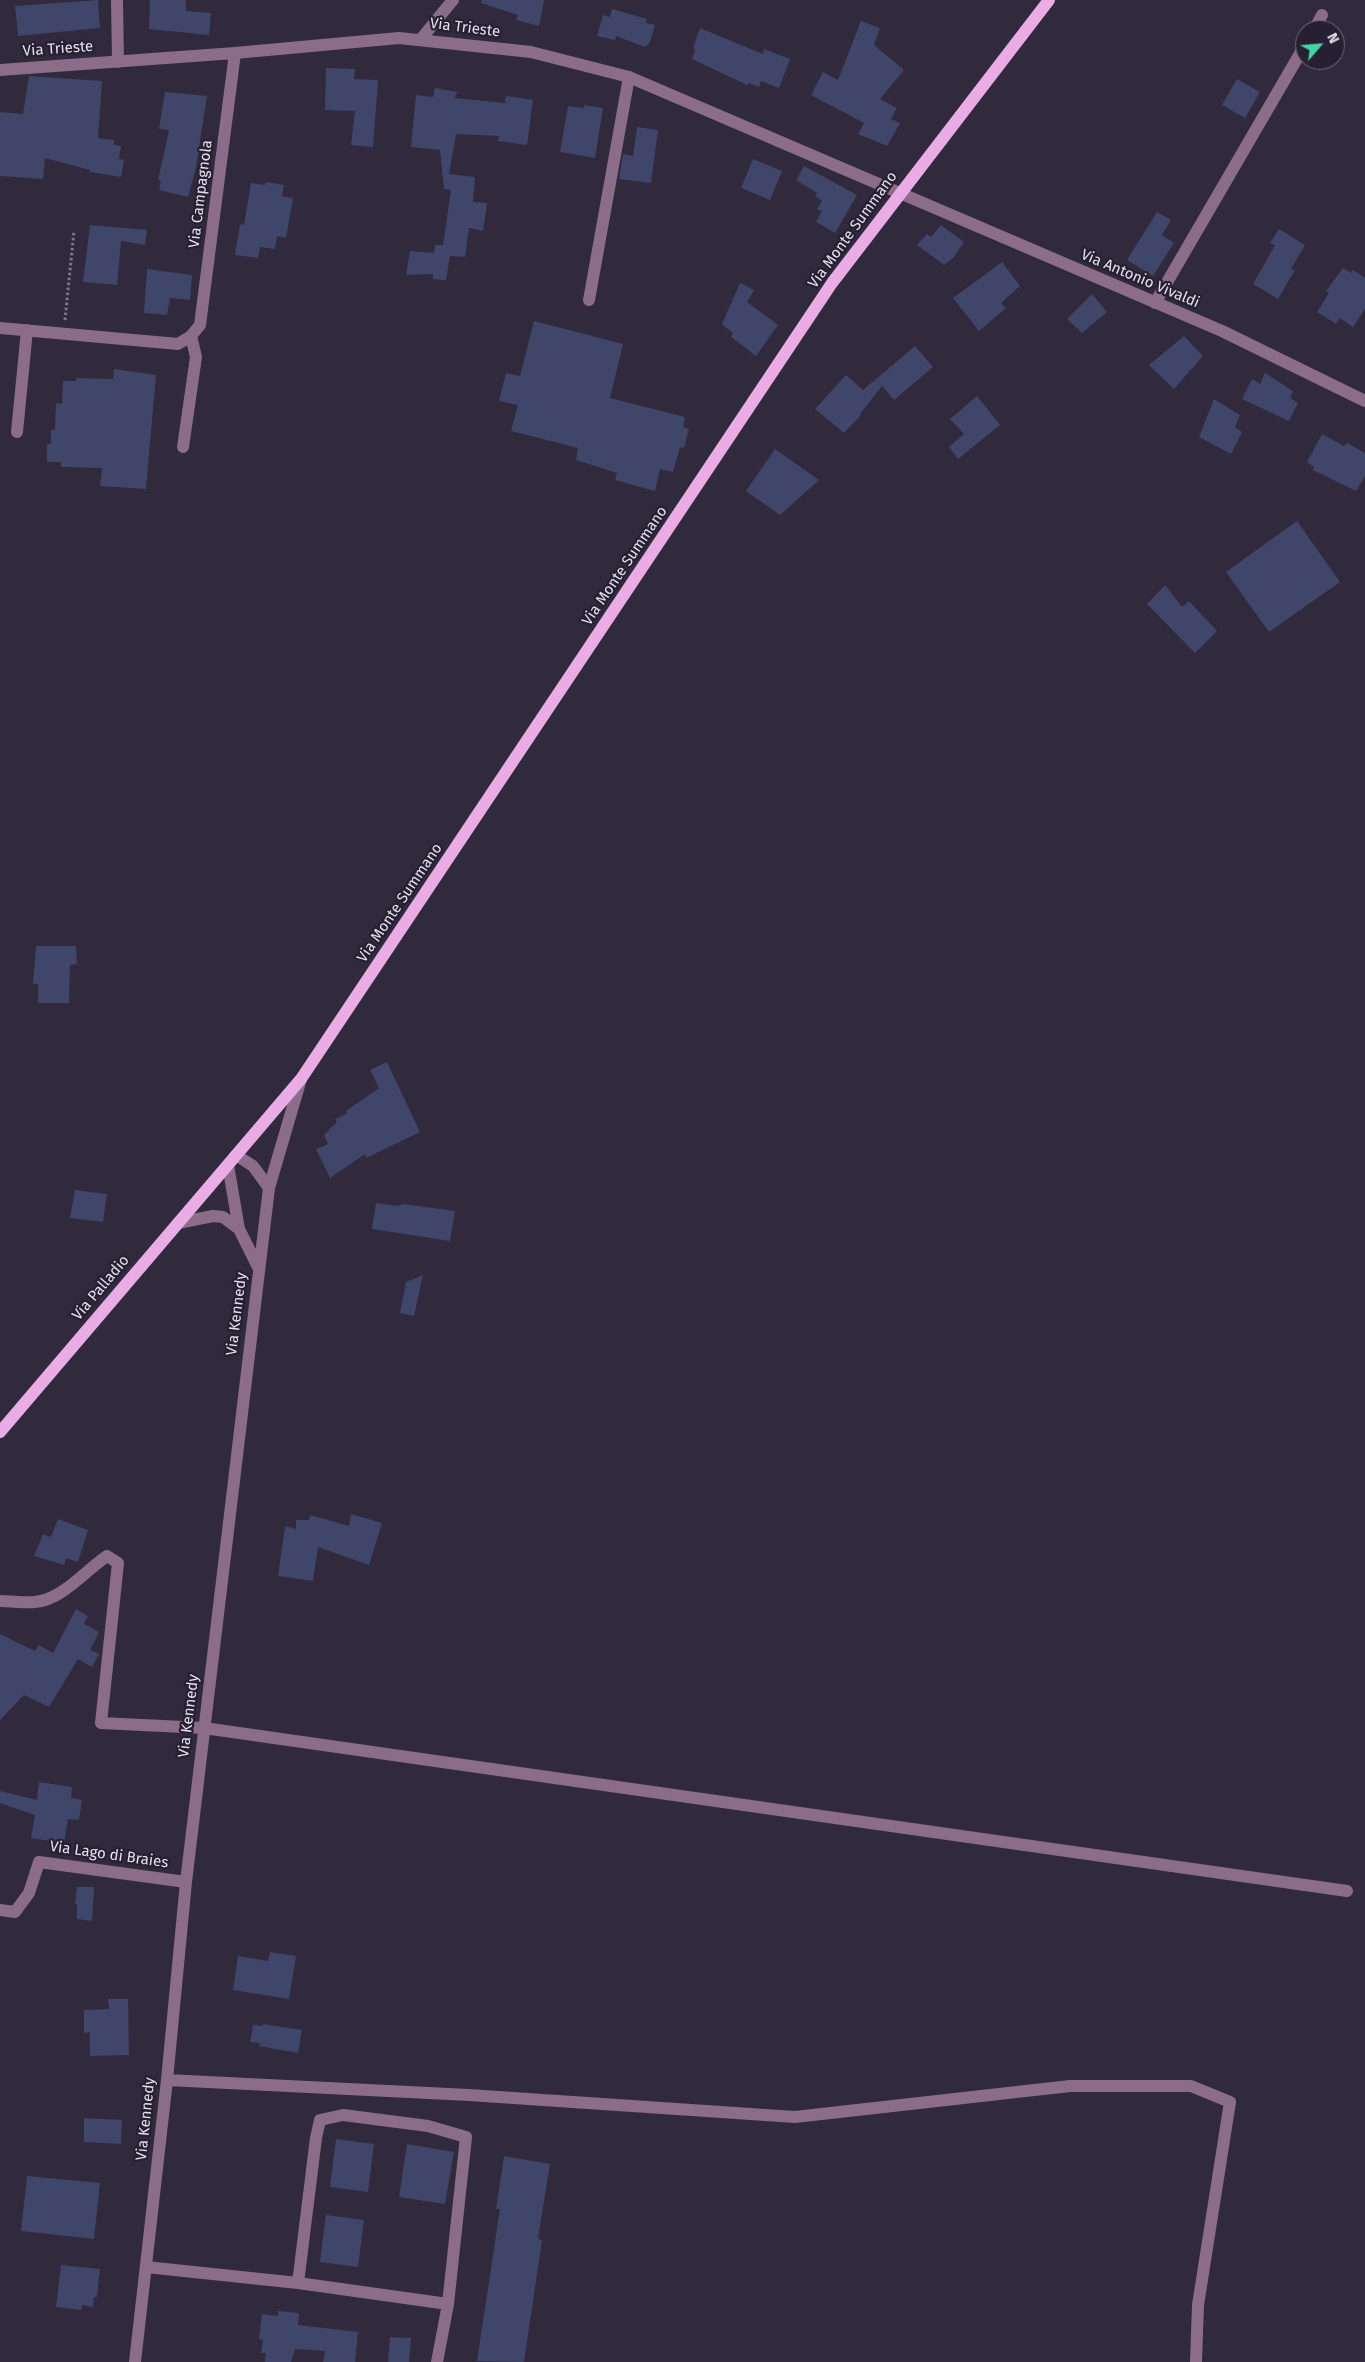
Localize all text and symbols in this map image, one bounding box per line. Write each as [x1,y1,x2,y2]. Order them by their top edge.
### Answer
street label: Via Trieste [429,15,501,41]
north arrow [1295,20,1345,70]
text: N [1323,30,1343,46]
street label: Via Trieste [22,38,94,60]
street label: Via Campagnola [185,139,217,249]
street label: Via Monte Summano [805,168,901,292]
street label: Via Antonio Vivaldi [1078,246,1202,312]
street label: Via Monte Summano [579,503,671,629]
street label: Via Monte Summano [354,840,446,966]
street label: Via Palladio [69,1252,133,1324]
street label: Via Kennedy [223,1271,251,1357]
street label: Via Kennedy [175,1673,203,1759]
street label: Via Lago di Braies [49,1838,169,1872]
street label: Via Kennedy [133,2076,159,2162]

